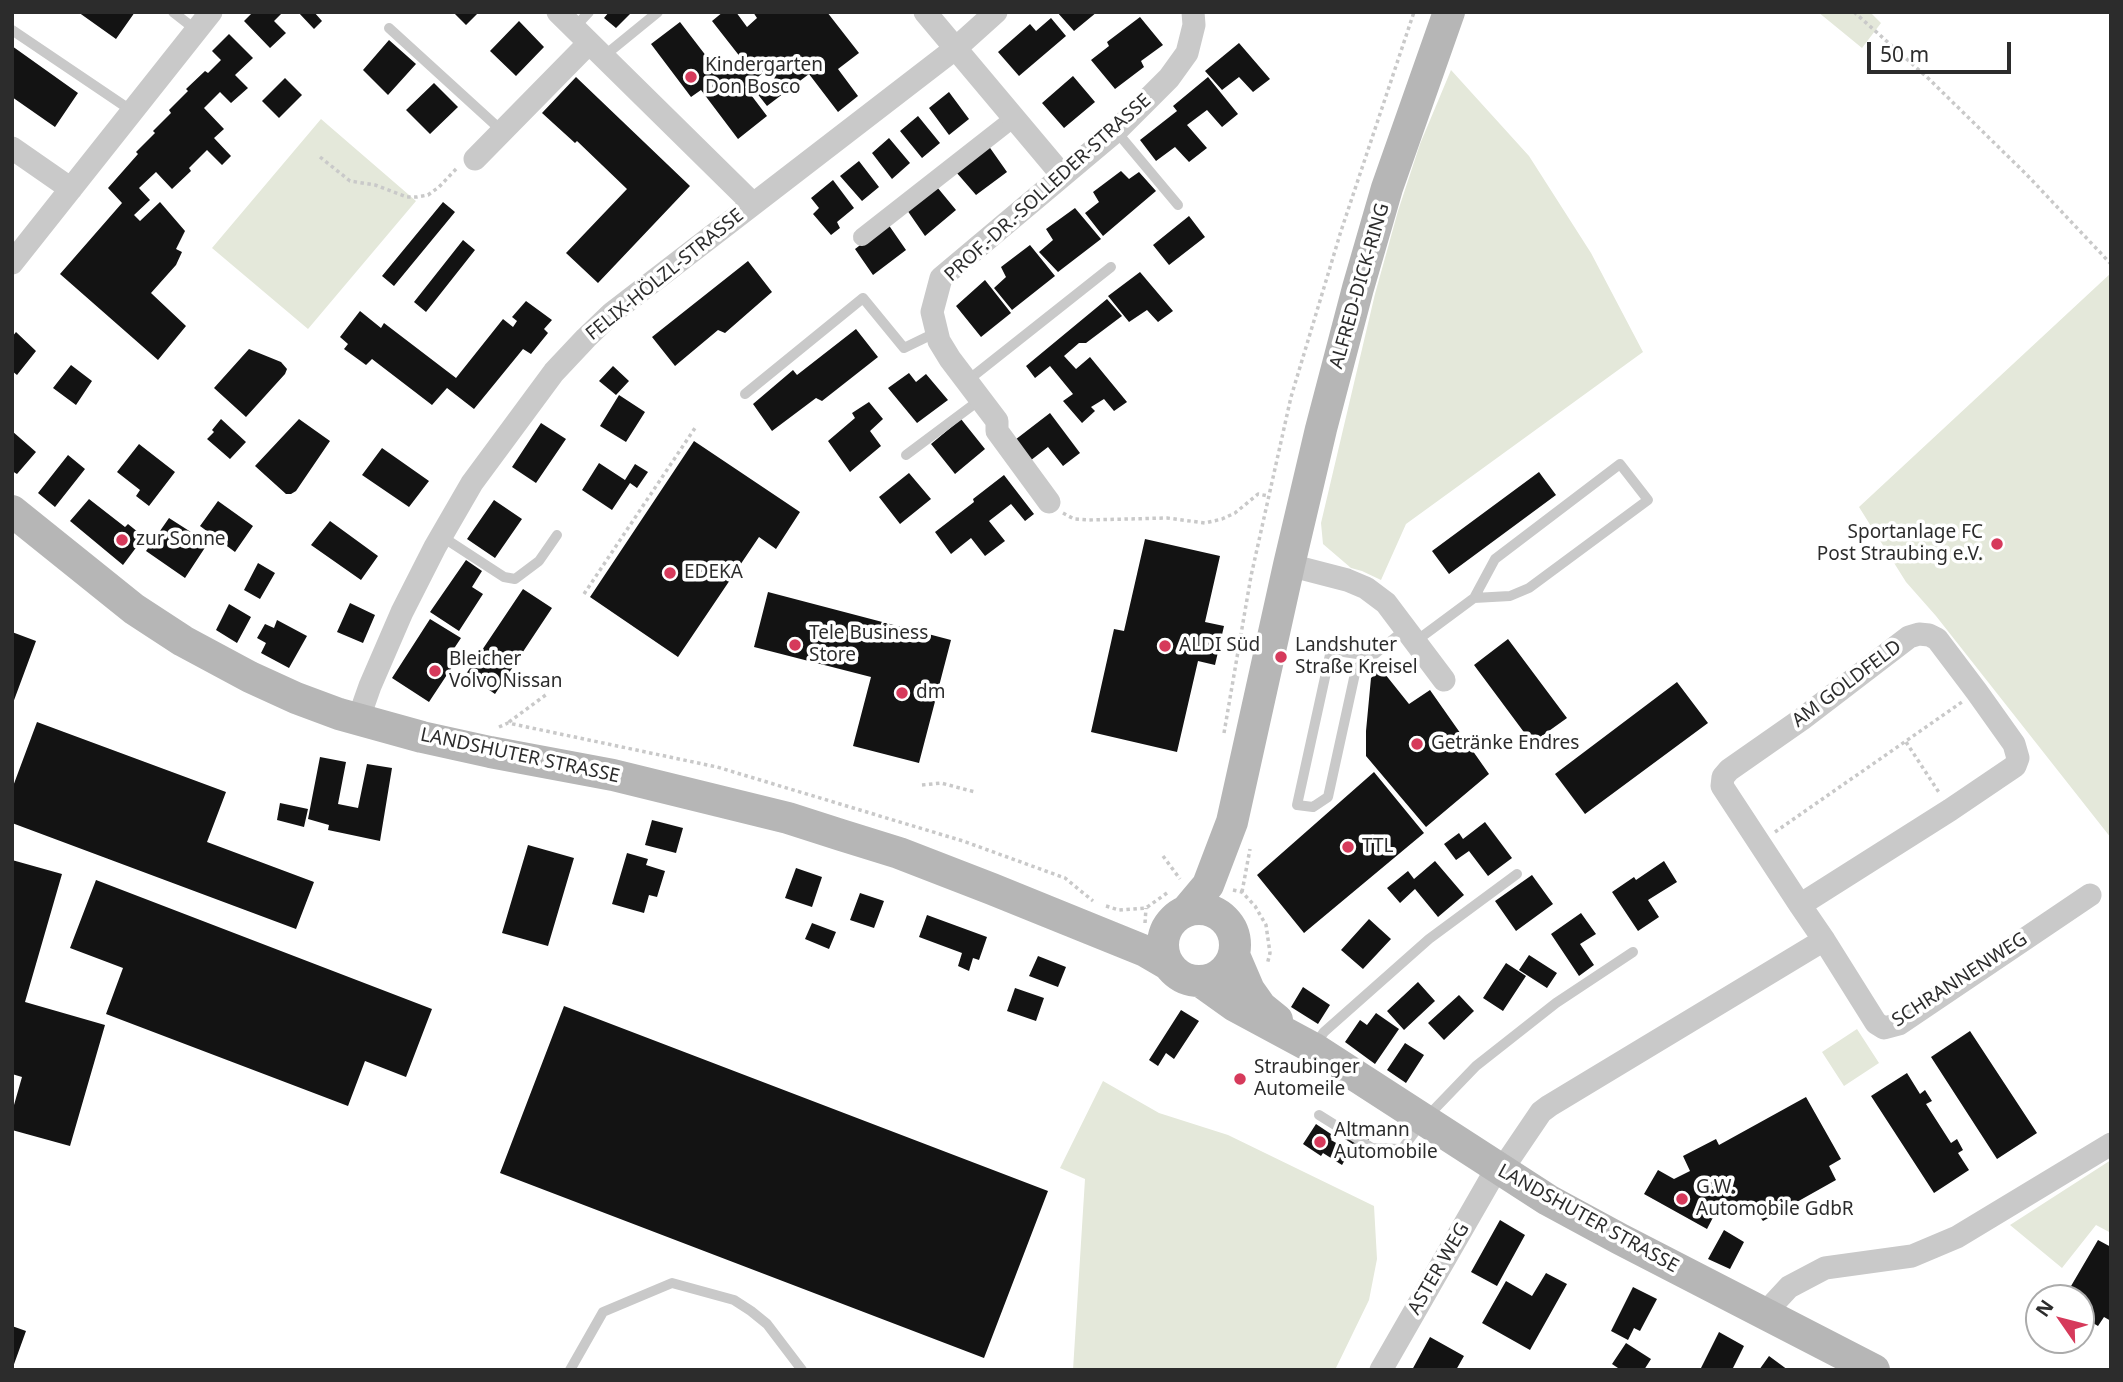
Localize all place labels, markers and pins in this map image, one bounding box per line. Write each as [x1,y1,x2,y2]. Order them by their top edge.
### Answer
place label: Kindergarten Don Bosco [705,55,823,99]
marker: Kindergarten Don Bosco [683,69,699,85]
place label: Sportanlage FC Post Straubing e.V. [1817,522,1983,566]
place label: zur Sonne [136,529,226,551]
marker: zur Sonne [114,532,130,548]
marker: Sportanlage FC Post Straubing e.V. [1989,536,2005,552]
place label: EDEKA [684,562,743,584]
marker: EDEKA [662,565,678,581]
place label: Tele Business Store [809,623,928,667]
place label: ALDI Süd [1179,635,1260,657]
place label: Landshuter Straße Kreisel [1295,635,1418,679]
marker: Tele Business Store [787,637,803,653]
marker: ALDI Süd [1157,638,1173,654]
place label: Bleicher Volvo Nissan [449,649,562,693]
marker: Landshuter Straße Kreisel [1273,649,1289,665]
marker: Bleicher Volvo Nissan [427,663,443,679]
place label: dm [916,682,945,704]
marker: dm [894,685,910,701]
place label: Getränke Endres [1431,733,1579,755]
marker: Getränke Endres [1409,736,1425,752]
place label: TTL [1362,836,1393,858]
marker: TTL [1340,839,1356,855]
place label: Straubinger Automeile [1254,1057,1360,1101]
marker: Straubinger Automeile [1232,1071,1248,1087]
place label: Altmann Automobile [1334,1120,1438,1164]
marker: Altmann Automobile [1312,1134,1328,1150]
place label: G.W. Automobile GdbR [1696,1177,1854,1221]
marker: G.W. Automobile GdbR [1674,1191,1690,1207]

